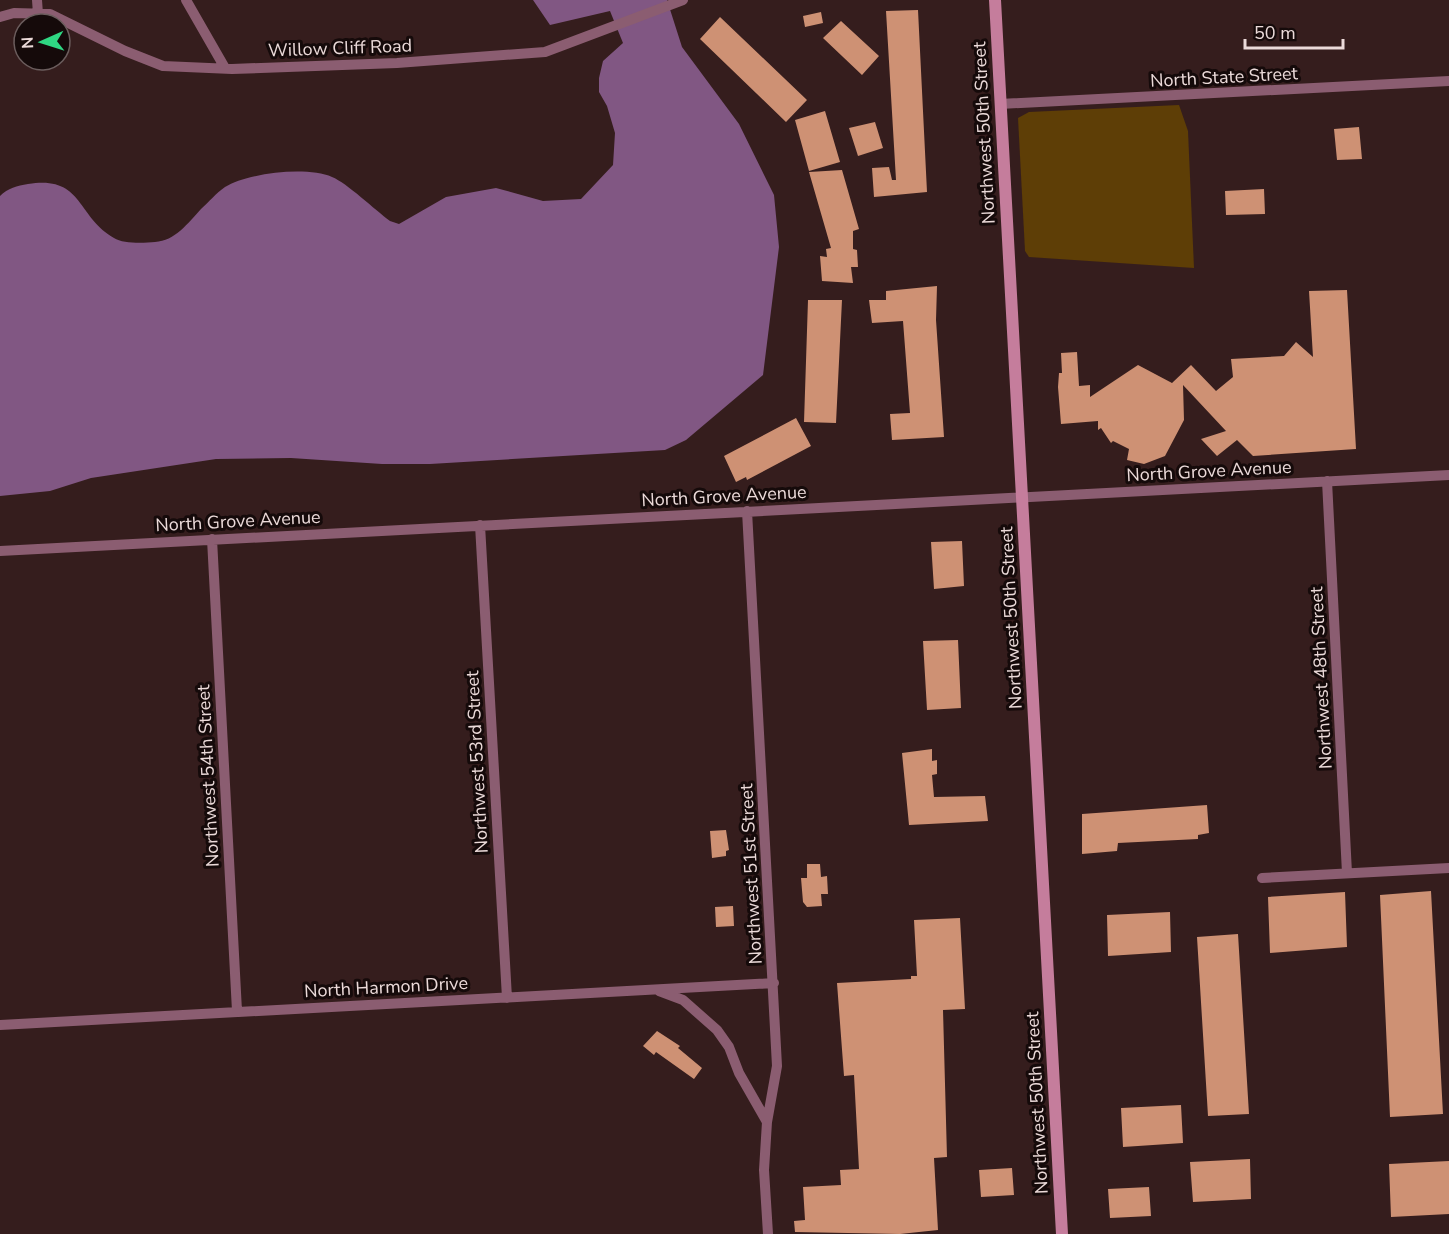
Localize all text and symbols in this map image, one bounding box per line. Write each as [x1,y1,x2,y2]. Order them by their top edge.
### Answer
north arrow [12,12,72,72]
scale bar [1245,12,1342,50]
text: 50 m [1254,21,1296,45]
street label: Willow Cliff Road [268,33,412,63]
text: N [17,36,39,49]
street label: Northwest 50th Street [967,40,1001,225]
street label: North State Street [1150,61,1299,93]
street label: North Grove Avenue [1126,455,1292,487]
street label: North Grove Avenue [641,480,807,512]
street label: North Grove Avenue [155,505,321,537]
street label: Northwest 50th Street [994,525,1028,710]
street label: Northwest 48th Street [1304,585,1338,770]
street label: Northwest 53rd Street [460,669,494,854]
street label: Northwest 54th Street [191,683,225,868]
street label: Northwest 51st Street [734,782,768,965]
street label: North Harmon Drive [303,971,469,1003]
street label: Northwest 50th Street [1020,1010,1054,1195]

